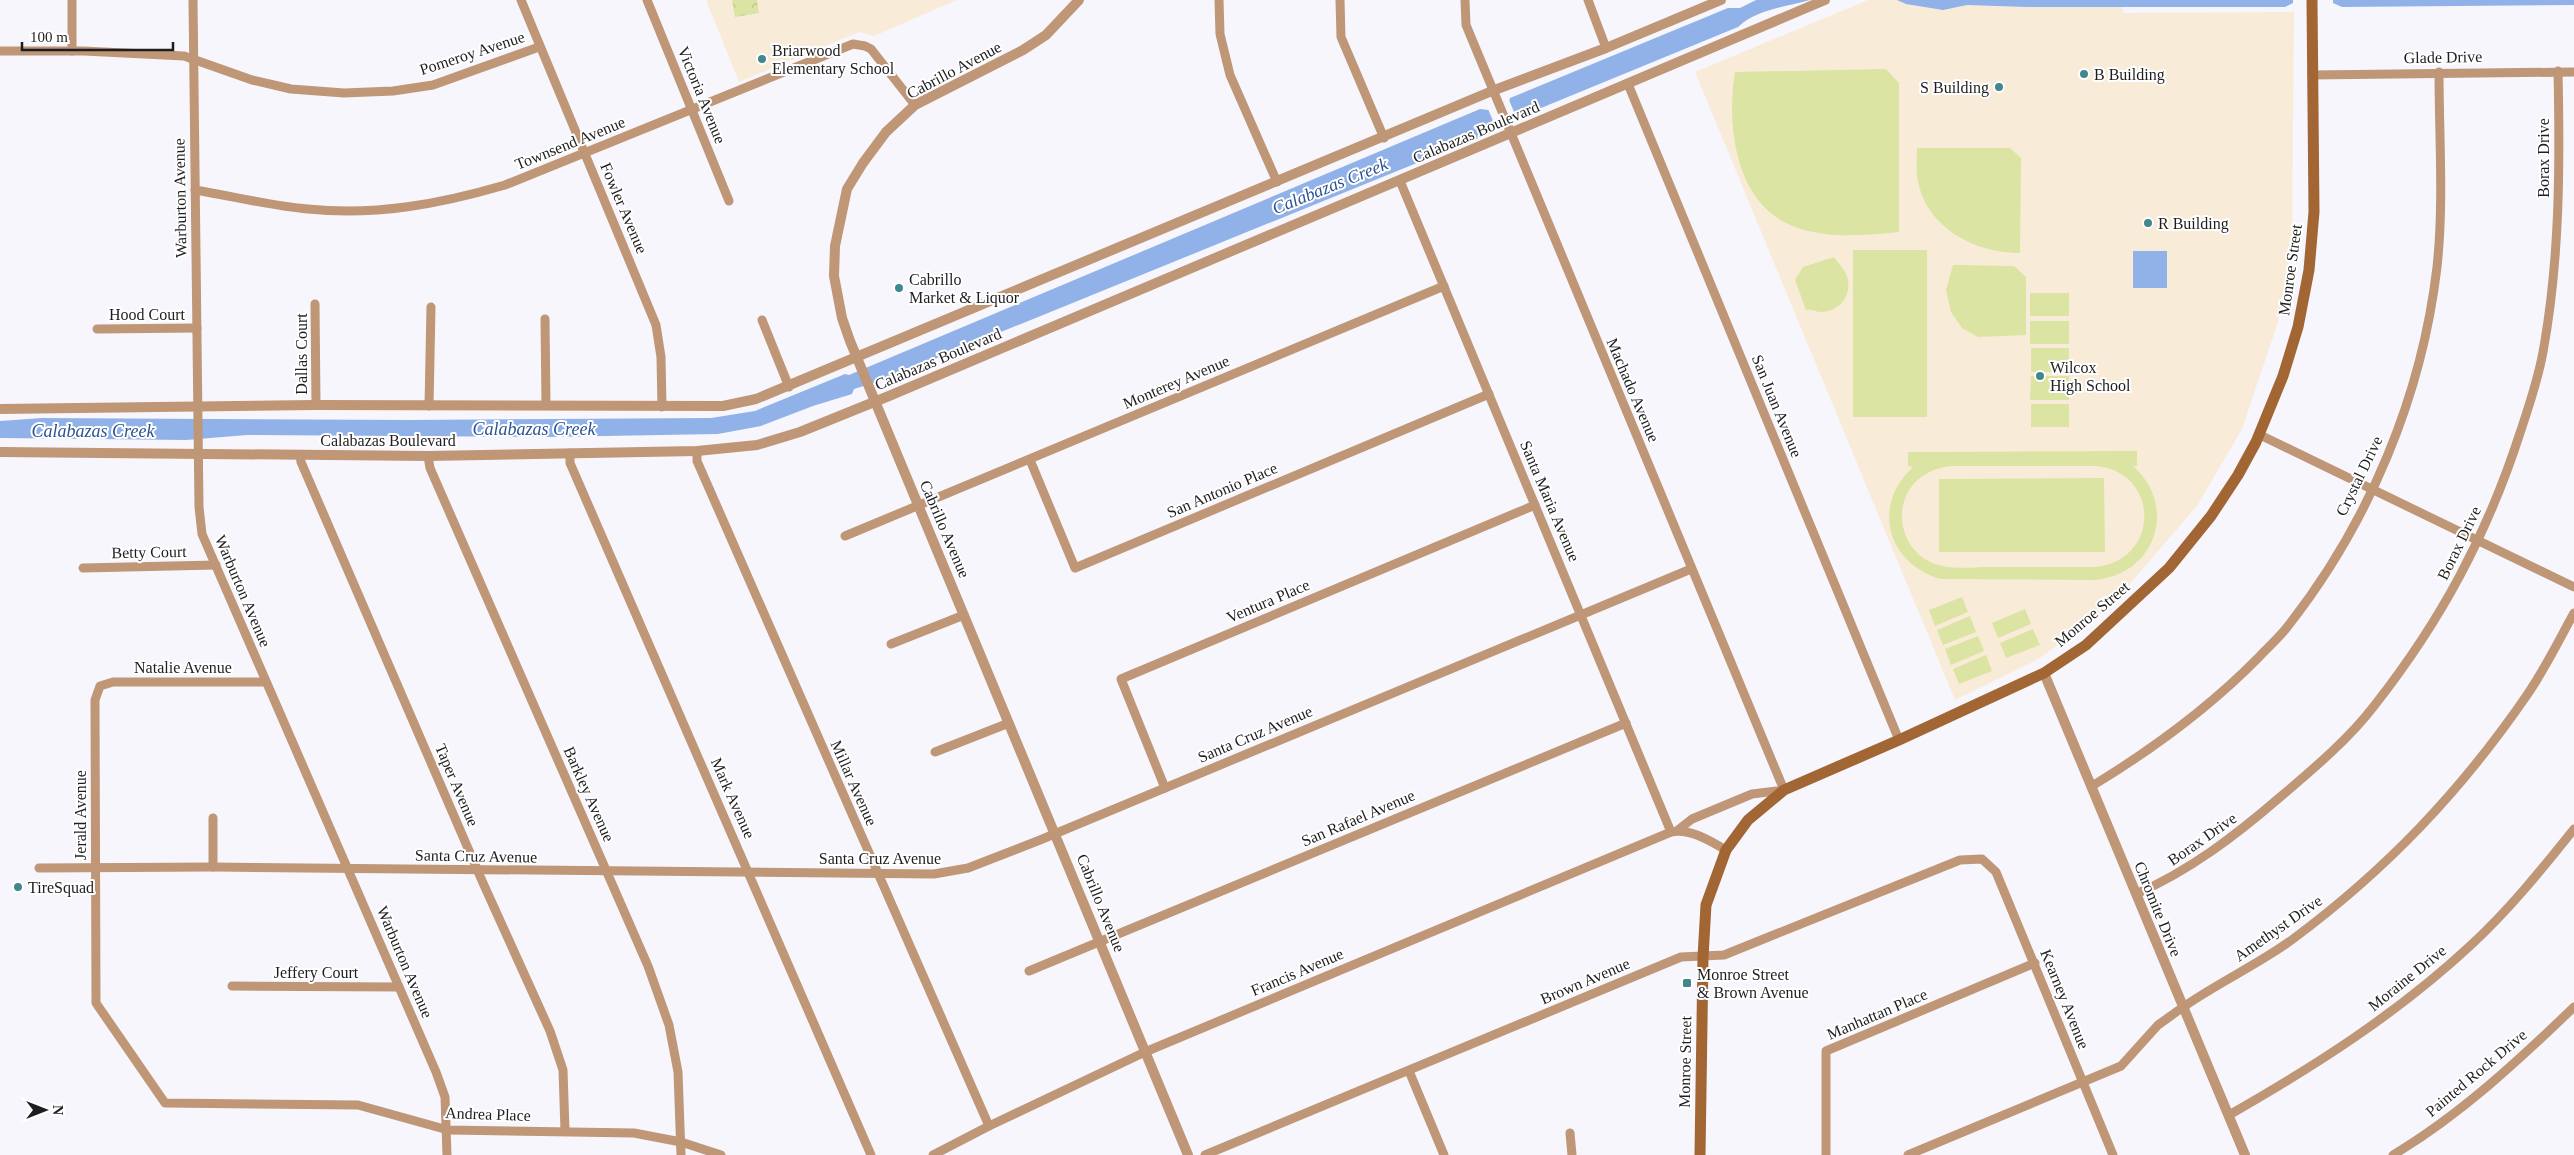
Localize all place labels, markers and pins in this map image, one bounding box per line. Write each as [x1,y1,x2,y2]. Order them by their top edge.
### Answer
place label: Briarwood Elementary School [772,42,895,78]
marker: Briarwood Elementary School [756,53,768,65]
place label: B Building [2094,66,2165,84]
marker: B Building [2078,68,2090,80]
place label: S Building [1920,79,1989,97]
marker: S Building [1993,81,2005,93]
place label: R Building [2158,215,2229,233]
marker: R Building [2142,217,2154,229]
place label: Cabrillo Market & Liquor [909,271,1020,307]
marker: Cabrillo Market & Liquor [893,282,905,294]
place label: Wilcox High School [2050,359,2131,395]
marker: Wilcox High School [2034,370,2046,382]
place label: TireSquad [28,879,94,897]
marker: TireSquad [12,881,24,893]
place label: Monroe Street & Brown Avenue [1697,966,1809,1001]
marker: Monroe Street & Brown Avenue [1681,977,1693,989]

